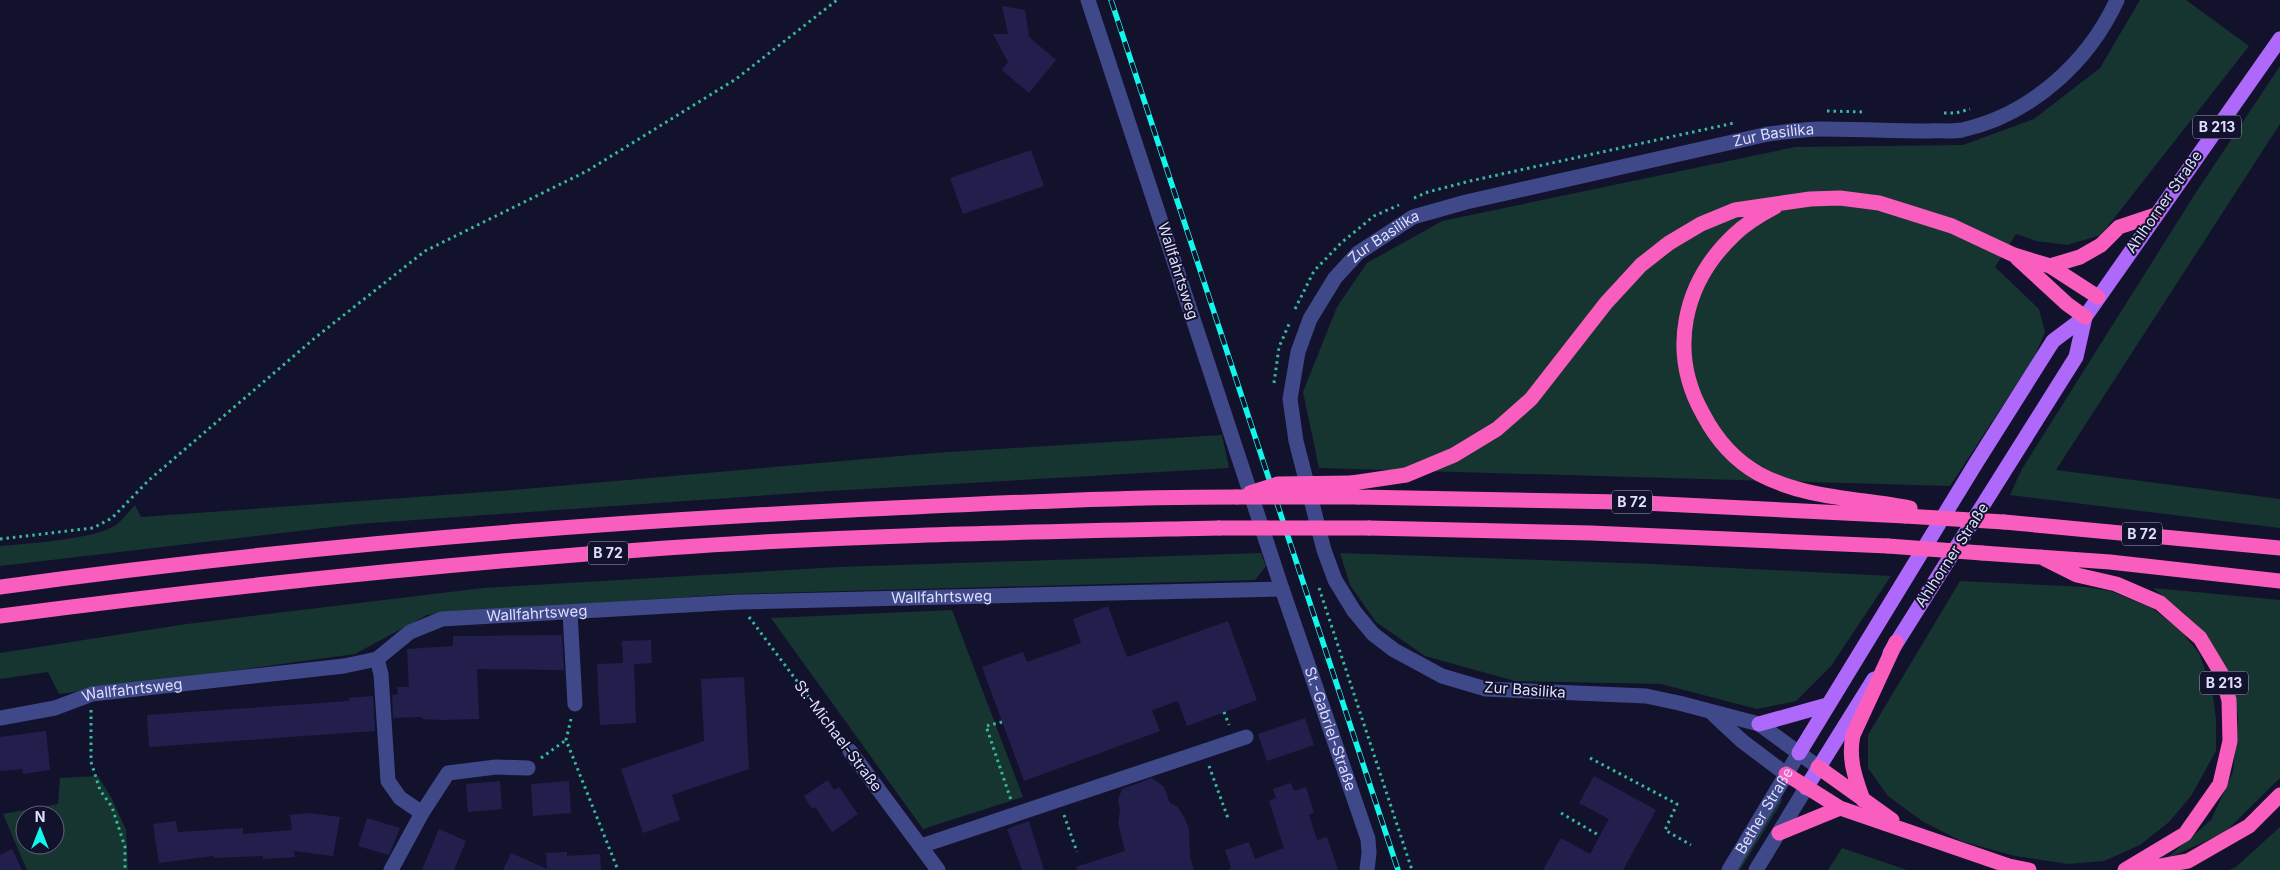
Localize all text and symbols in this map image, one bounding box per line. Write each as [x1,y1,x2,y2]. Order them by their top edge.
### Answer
road number: B 213 [2193,115,2241,138]
street label: Zur Basilika [1731,119,1815,151]
street label: Ahlhorner Straße [2121,147,2206,257]
street label: Zur Basilika [1344,206,1421,267]
street label: Wallfahrtsweg [1154,220,1203,322]
road number: B 72 [1612,491,1652,514]
street label: Ahlhorner Straße [1911,499,1992,611]
road number: B 72 [2122,522,2162,546]
road number: B 72 [588,542,628,564]
street label: Wallfahrtsweg [891,586,992,607]
street label: Wallfahrtsweg [486,601,588,625]
street label: St.-Gabriel-Straße [1300,664,1361,793]
road number: B 213 [2200,671,2248,694]
street label: Wallfahrtsweg [79,674,183,706]
street label: St.-Michael-Straße [790,676,887,795]
street label: Zur Basilika [1484,677,1567,702]
street label: Bether Straße [1731,764,1797,857]
north arrow [15,805,65,855]
text: N [35,808,45,825]

